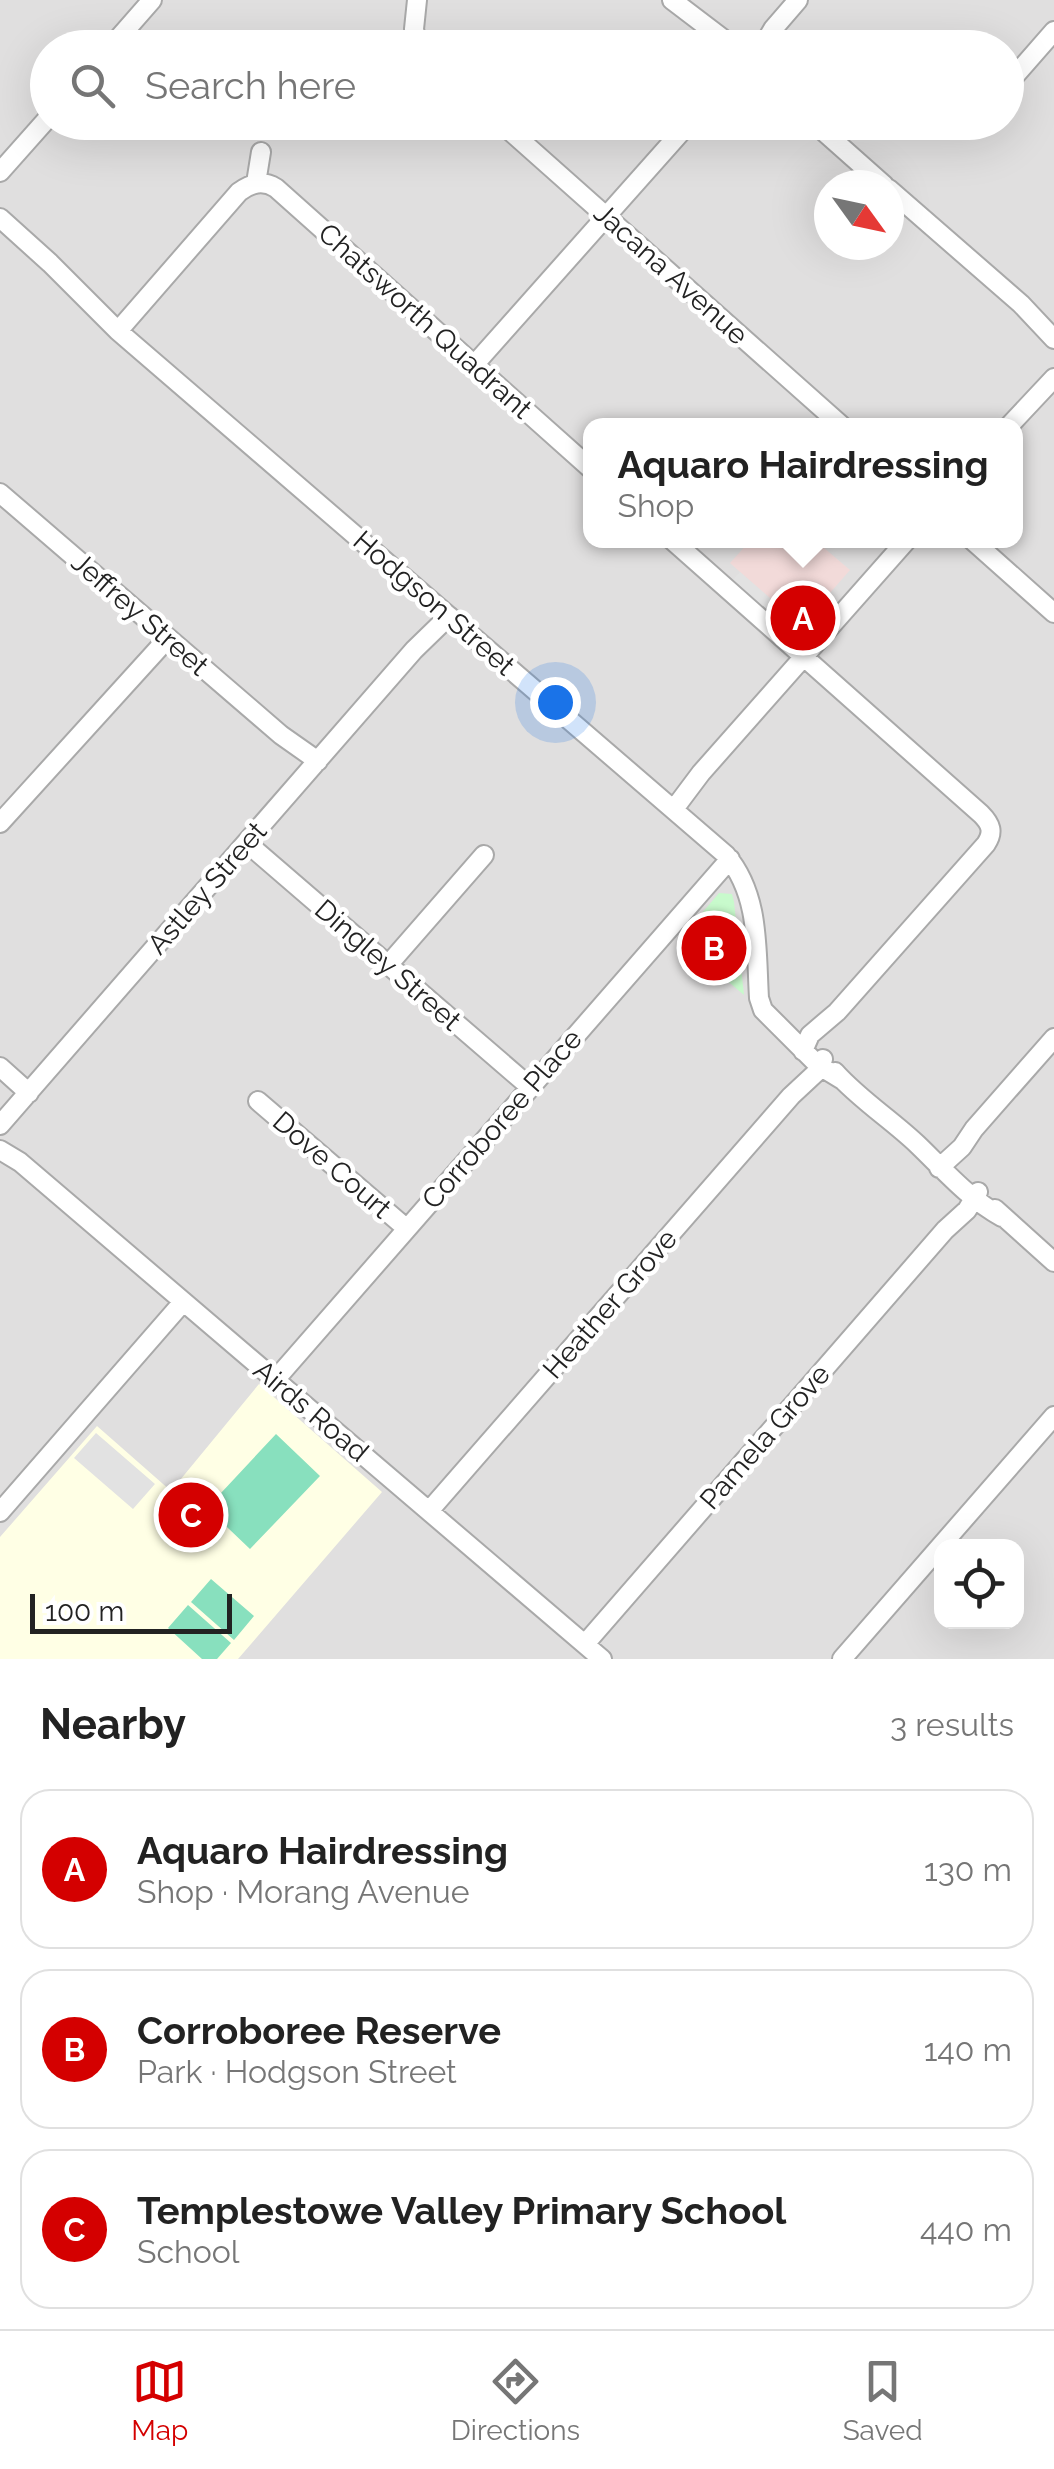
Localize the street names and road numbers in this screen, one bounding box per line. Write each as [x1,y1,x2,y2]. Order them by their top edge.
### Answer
street label: Jacana Avenue [587,196,755,352]
street label: Chatsworth Quadrant [311,216,539,426]
street label: Hodgson Street [347,524,522,682]
street label: Jeffrey Street [65,546,216,683]
street label: Astley Street [141,815,274,961]
street label: Dingley Street [308,893,468,1038]
street label: Corroboree Place [415,1023,589,1215]
street label: Dove Court [266,1105,398,1226]
street label: Heather Grove [536,1223,684,1385]
street label: Airds Road [247,1353,375,1469]
street label: Pamela Grove [693,1358,837,1516]

